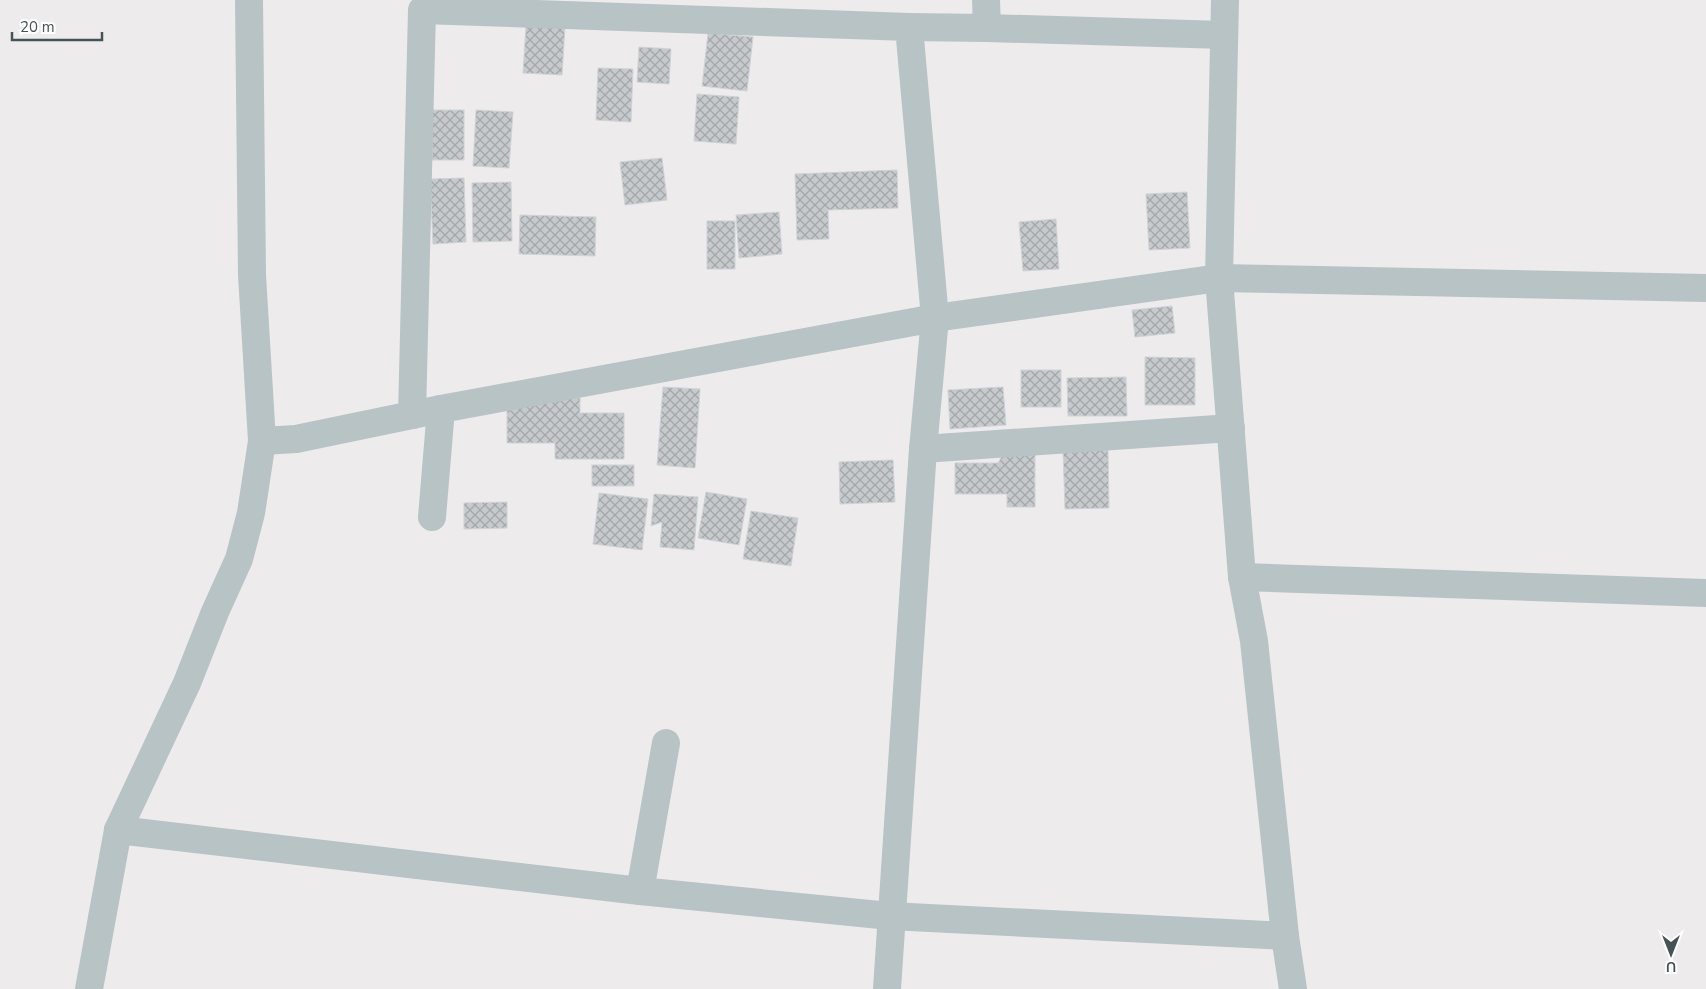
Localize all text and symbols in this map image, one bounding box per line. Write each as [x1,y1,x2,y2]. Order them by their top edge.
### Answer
scale bar [12,10,102,42]
text: 20 m [20,17,55,37]
north arrow [1646,929,1696,979]
text: U [1666,957,1676,976]

